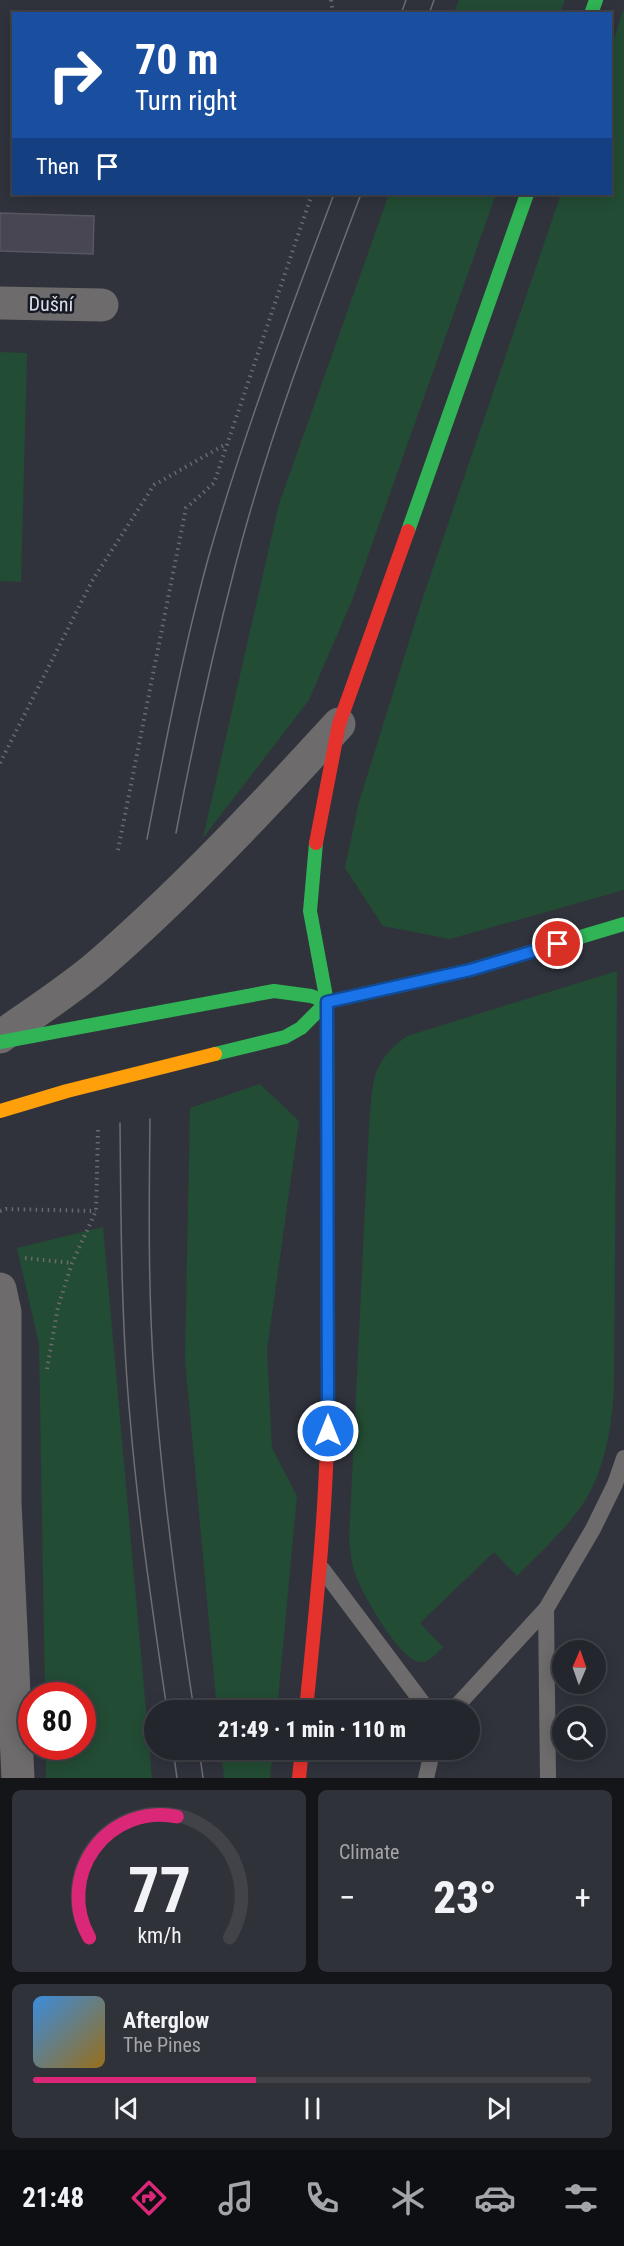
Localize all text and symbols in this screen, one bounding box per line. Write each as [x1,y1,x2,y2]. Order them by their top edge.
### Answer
text: 70 m [135,35,218,84]
icon: right [36,36,114,114]
text: Turn right [135,85,237,117]
icon: arrive [91,150,124,183]
text: Then [36,154,79,179]
street label: Dušní [28,292,75,316]
pin [532,918,583,969]
icon: arrive [541,927,574,960]
position arrow [296,1399,360,1463]
north arrow [552,1640,606,1694]
map controls [552,1640,606,1760]
speed limit sign: 80 [18,1682,96,1760]
button: search [552,1706,606,1760]
text: 21:49 · 1 min · 110 m [218,1717,406,1742]
text: Climate [339,1840,399,1864]
text: 77 [127,1854,191,1927]
text: 23° [433,1871,497,1924]
text: − [339,1878,356,1917]
text: + [575,1878,591,1917]
text: km/h [137,1923,181,1948]
text: Afterglow [123,2008,209,2033]
text: The Pines [123,2033,201,2057]
icon: previous [110,2092,143,2125]
icon: pause [296,2092,329,2125]
icon: next [482,2092,515,2125]
icon: directions [128,2177,170,2219]
icon: music [215,2177,257,2219]
icon: phone [301,2177,343,2219]
icon: climate [387,2177,429,2219]
icon: car [474,2177,516,2219]
icon: filters [560,2177,602,2219]
text: 21:48 [22,2182,84,2214]

